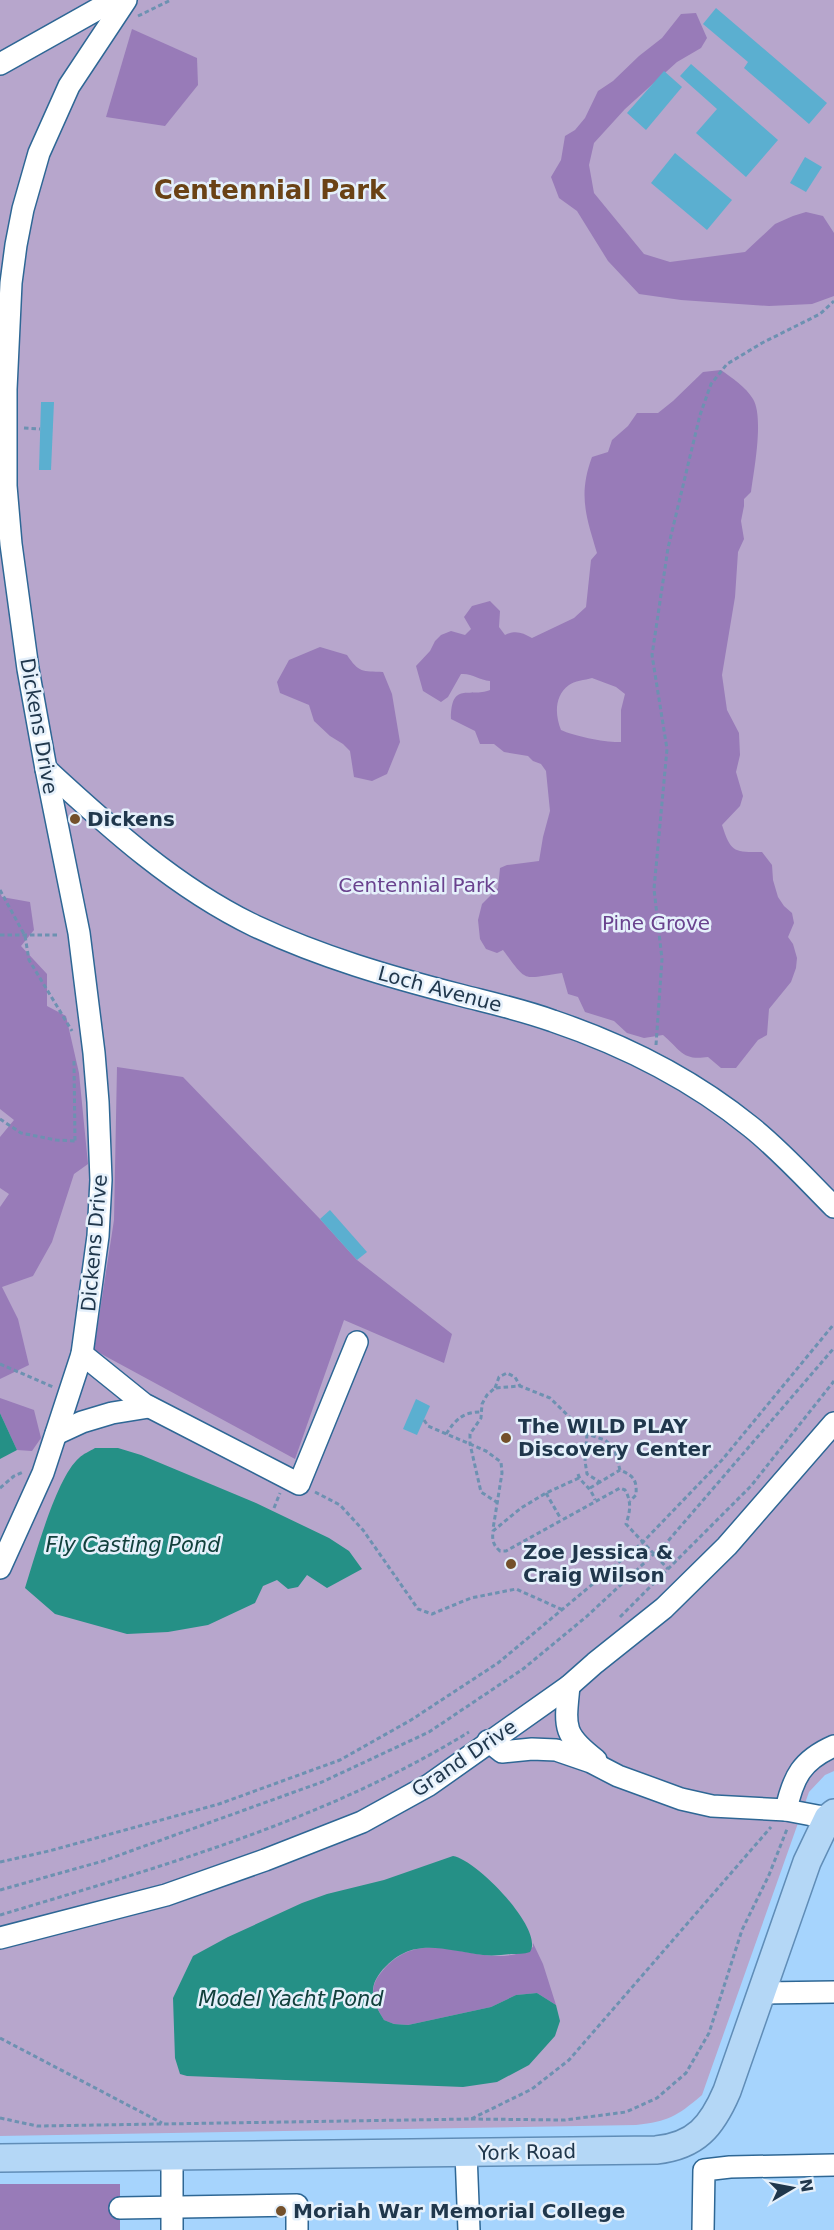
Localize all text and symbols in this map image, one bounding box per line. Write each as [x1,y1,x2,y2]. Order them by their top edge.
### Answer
district label: Centennial Park [154,175,387,205]
street label: Dickens Drive [15,656,63,796]
place label: Dickens [87,807,175,831]
marker: Dickens [68,812,82,826]
park label: Centennial Park [338,873,496,897]
park label: Pine Grove [602,911,710,935]
street label: Loch Avenue [375,961,505,1017]
street label: Dickens Drive [76,1173,112,1313]
place label: The WILD PLAY Discovery Center [518,1414,711,1461]
marker: The WILD PLAY Discovery Center [499,1431,513,1445]
water label: Fly Casting Pond [45,1533,221,1557]
place label: Zoe Jessica & Craig Wilson [523,1540,673,1587]
marker: Zoe Jessica & Craig Wilson [504,1557,518,1571]
street label: Grand Drive [407,1714,521,1802]
water label: Model Yacht Pond [198,1987,384,2011]
street label: York Road [477,2139,576,2165]
north arrow [762,2158,822,2218]
text: N [796,2177,817,2194]
place label: Moriah War Memorial College [293,2199,625,2223]
marker: Moriah War Memorial College [274,2204,288,2218]

